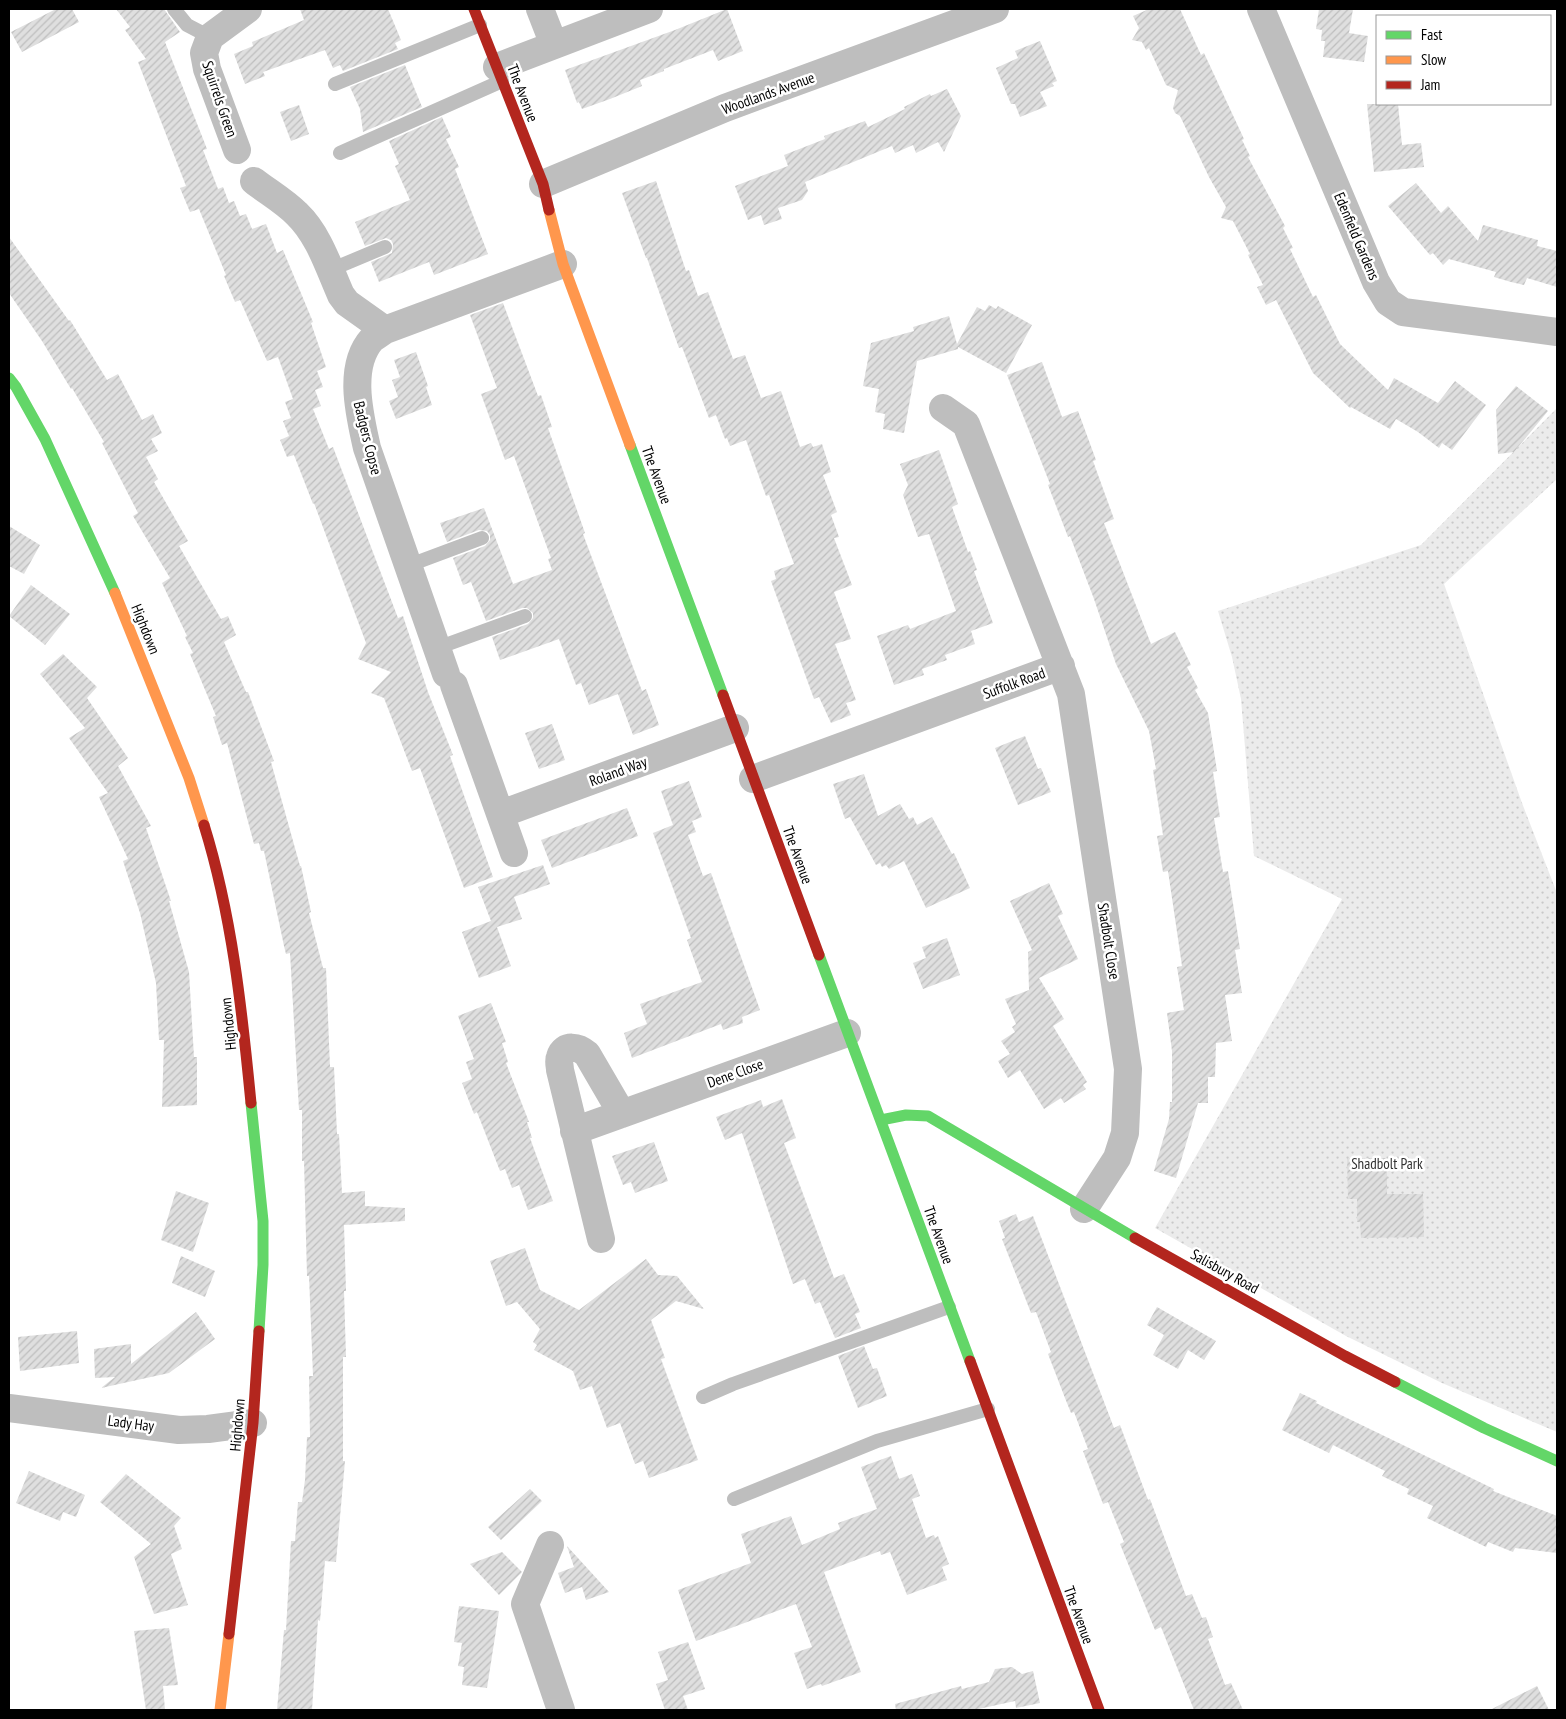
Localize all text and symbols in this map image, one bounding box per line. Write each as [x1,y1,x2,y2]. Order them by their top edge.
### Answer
legend [1376,15,1551,105]
text: Fast [1421,25,1442,44]
text: Slow [1421,50,1446,69]
street label: Squirrels Green [198,58,242,140]
street label: The Avenue [503,61,543,125]
street label: Woodlands Avenue [719,67,817,119]
text: Jam [1420,75,1440,94]
street label: Edenfield Gardens [1330,189,1384,283]
street label: Badgers Copse [350,399,386,477]
street label: The Avenue [638,443,676,507]
street label: Highdown [127,601,165,657]
street label: Suffolk Road [980,663,1048,703]
street label: Roland Way [587,752,650,790]
street label: The Avenue [779,823,817,887]
street label: Shadbolt Close [1094,901,1124,981]
street label: Highdown [216,997,240,1051]
street label: Dene Close [704,1054,766,1092]
park label: Shadbolt Park [1351,1154,1423,1173]
street label: The Avenue [920,1203,958,1267]
street label: Salisbury Road [1187,1244,1263,1298]
street label: Highdown [225,1398,249,1452]
street label: Lady Hay [107,1411,156,1435]
street label: The Avenue [1060,1583,1098,1647]

